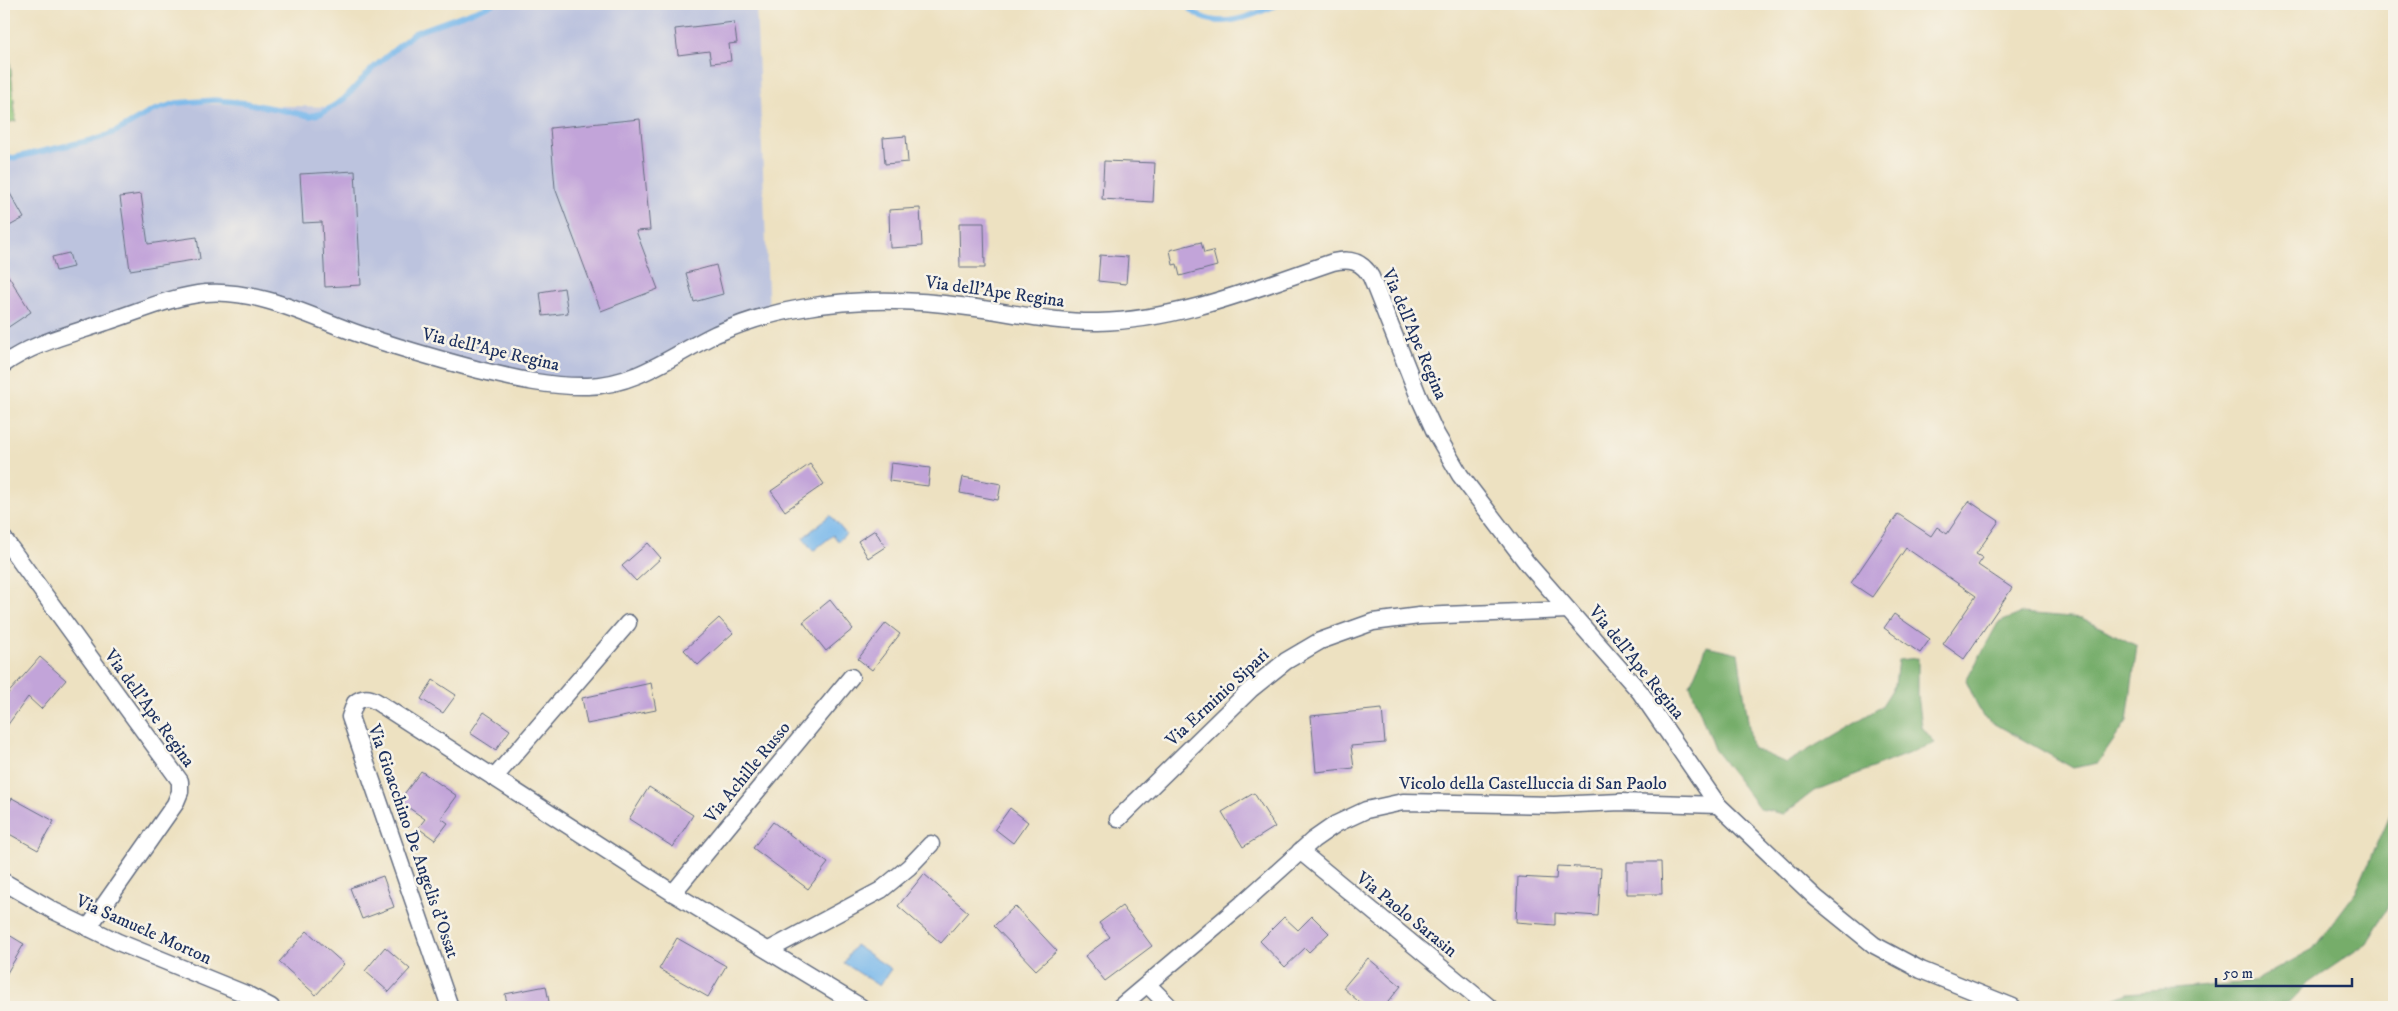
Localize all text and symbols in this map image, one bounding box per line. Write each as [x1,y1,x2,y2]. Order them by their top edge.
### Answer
street label: Via dell'Ape Regina [1376,265,1452,404]
street label: Via dell'Ape Regina [923,271,1066,313]
street label: Via dell'Ape Regina [419,323,562,377]
street label: Via dell'Ape Regina [1583,600,1689,724]
street label: Via Erminio Sipari [1161,644,1274,752]
street label: Via dell'Ape Regina [98,645,200,772]
street label: Via Achille Russo [700,717,796,829]
street label: Via Gioacchino De Angelis d'Ossat [362,720,464,961]
street label: Vicolo della Castelluccia di San Paolo [1398,773,1667,795]
street label: Via Paolo Sarasin [1351,867,1462,963]
street label: Via Samuele Morton [71,890,215,970]
scale bar [2216,956,2352,988]
text: 50 m [2223,964,2253,983]

